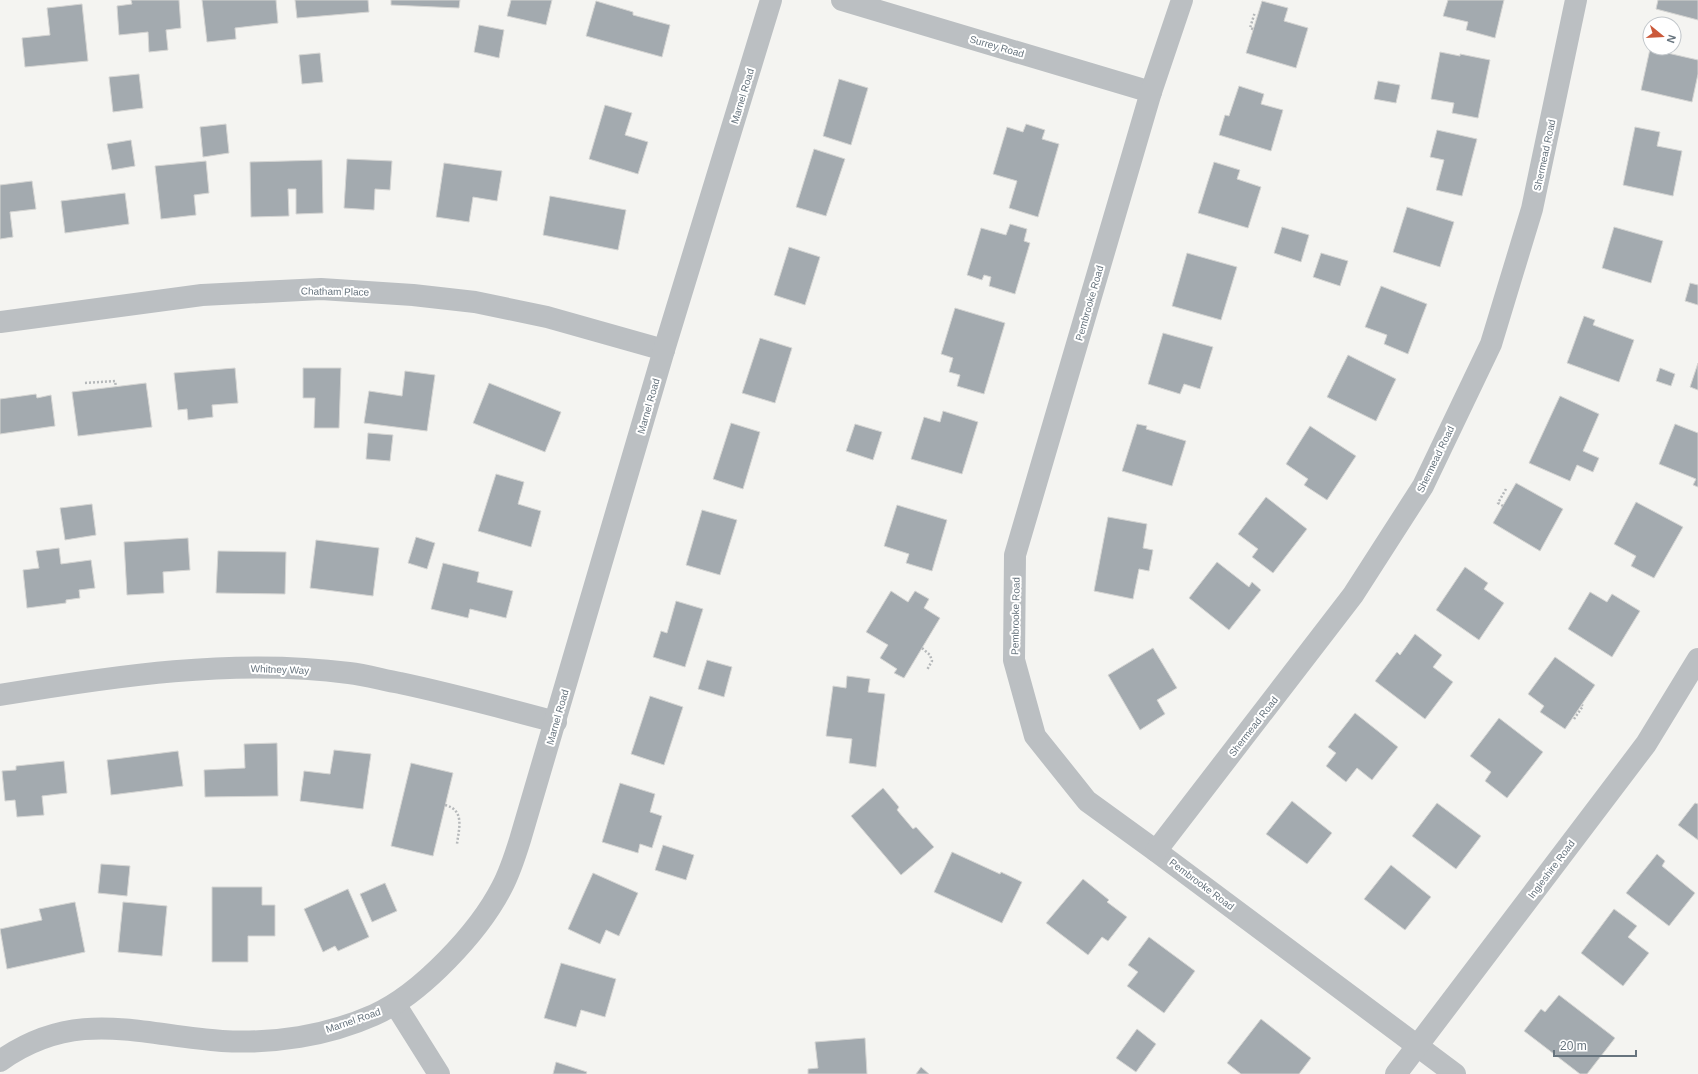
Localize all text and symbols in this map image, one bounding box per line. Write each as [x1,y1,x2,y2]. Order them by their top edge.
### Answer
north arrow [1642,16,1682,56]
street label: Surrey Road [968,33,1025,60]
text: N [1665,33,1678,45]
street label: Marnel Road [729,67,756,125]
street label: Shermead Road [1532,118,1557,192]
street label: Pembrooke Road [1073,264,1105,342]
street label: Chatham Place [301,285,370,298]
street label: Marnel Road [635,377,662,435]
street label: Shermead Road [1415,424,1456,494]
street label: Pembrooke Road [1009,577,1022,655]
street label: Whitney Way [251,663,309,676]
street label: Marnel Road [544,688,571,746]
street label: Shermead Road [1227,694,1280,758]
street label: Ingleshire Road [1526,838,1577,901]
street label: Pembrooke Road [1167,857,1236,912]
street label: Marnel Road [324,1006,382,1035]
scale bar [1554,1032,1636,1058]
text: 20 m [1560,1039,1587,1053]

